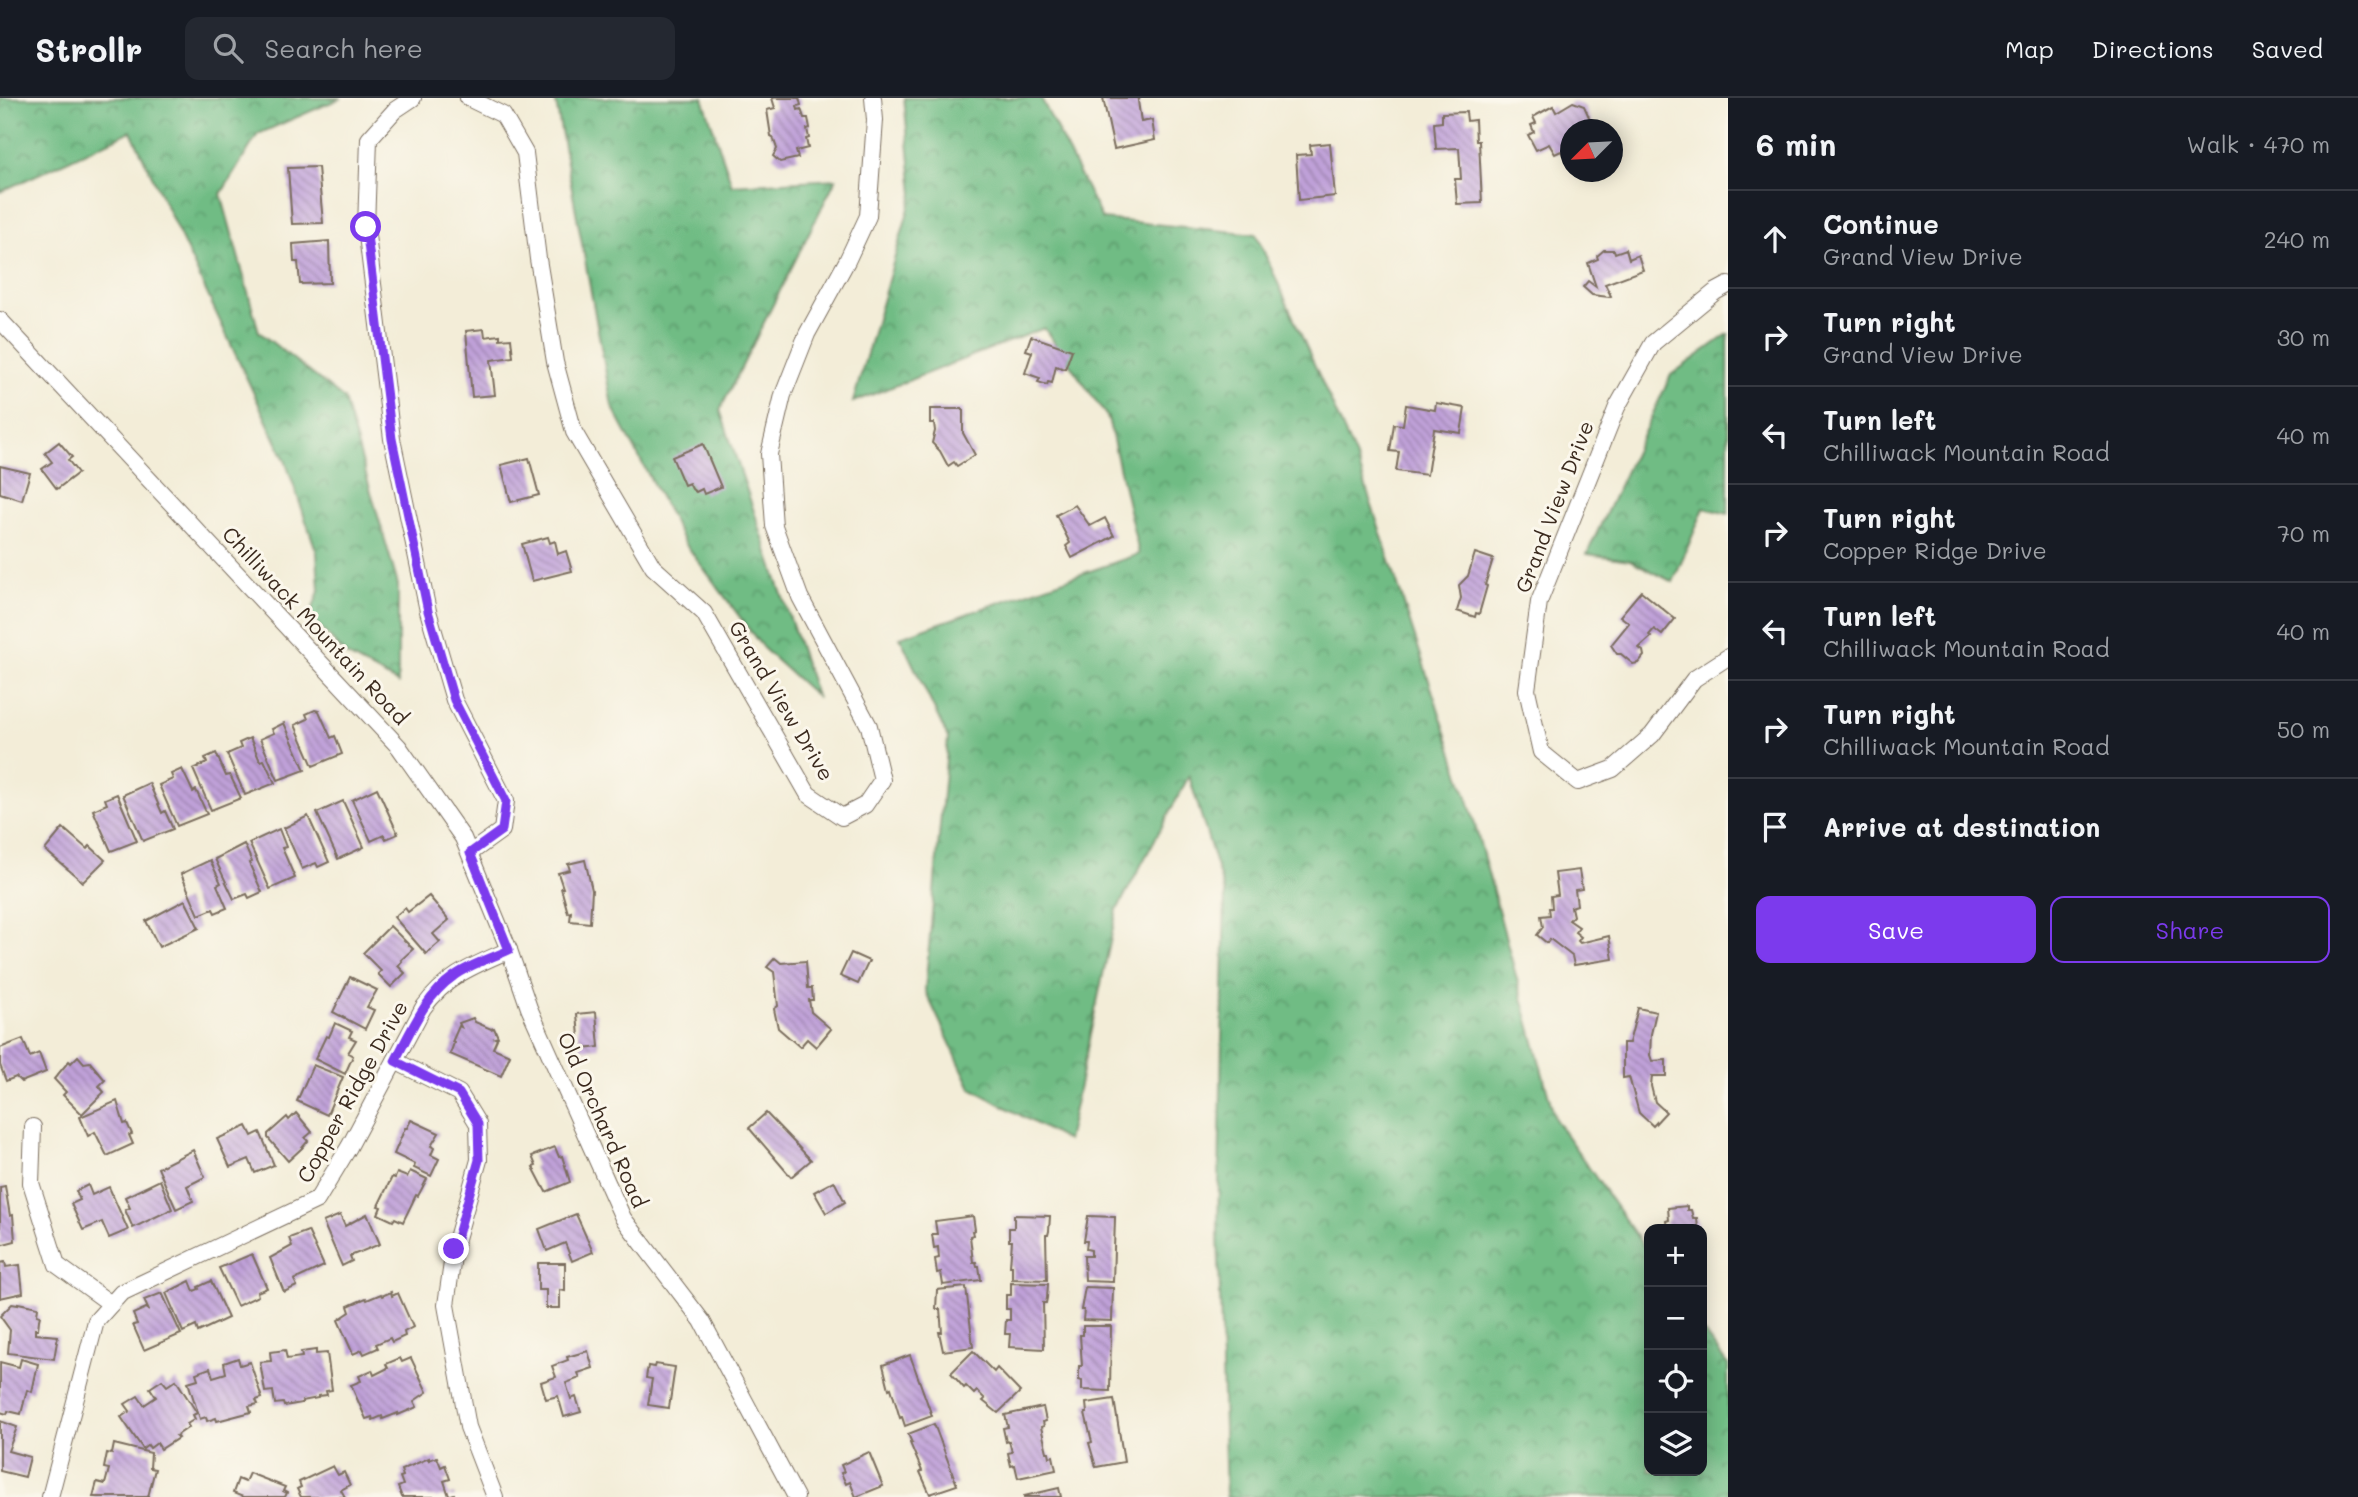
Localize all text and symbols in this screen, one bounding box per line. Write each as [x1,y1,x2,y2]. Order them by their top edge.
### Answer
search box [185,17,675,80]
text: Strollr [35,27,143,70]
icon: search [209,29,247,67]
text: Search here [265,31,423,65]
text: Map [2005,33,2054,64]
text: Directions [2092,33,2214,64]
text: Saved [2252,33,2323,64]
north arrow [1560,119,1623,182]
text: 6 min [1756,124,1836,164]
text: Walk · 470 m [2187,129,2330,159]
text: Continue [1823,207,1939,241]
route start [350,211,381,242]
icon: ahead [1756,220,1794,258]
text: 240 m [2264,224,2330,254]
text: Grand View Drive [1823,241,2023,271]
text: Turn right [1823,305,1956,339]
icon: right [1756,318,1794,356]
text: 30 m [2277,322,2330,352]
text: Grand View Drive [1823,339,2023,369]
text: Turn left [1823,403,1936,437]
icon: left [1756,416,1794,454]
street label: Grand View Drive [1508,417,1599,596]
text: 40 m [2277,420,2330,450]
text: Chilliwack Mountain Road [1823,437,2109,467]
text: Turn right [1823,501,1956,535]
icon: right [1756,514,1794,552]
text: 70 m [2277,518,2330,548]
street label: Chilliwack Mountain Road [217,520,415,730]
text: Copper Ridge Drive [1823,535,2047,565]
text: Turn left [1823,599,1936,633]
icon: left [1756,612,1794,650]
street label: Grand View Drive [724,615,841,785]
text: 40 m [2277,616,2330,646]
text: Chilliwack Mountain Road [1823,633,2109,663]
text: Turn right [1823,697,1956,731]
icon: right [1756,710,1794,748]
text: 50 m [2277,714,2330,744]
text: Chilliwack Mountain Road [1823,731,2109,761]
icon: arrive [1756,808,1794,846]
text: Arrive at destination [1823,810,2100,844]
button: Save [1756,896,2036,963]
button: Share [2050,896,2330,963]
street label: Copper Ridge Drive [290,995,413,1187]
street label: Old Orchard Road [553,1027,654,1211]
map controls [1644,1224,1707,1476]
button: + [1644,1224,1707,1287]
route end [438,1233,469,1264]
button: − [1644,1287,1707,1350]
button: locate [1644,1350,1707,1413]
button: layers [1644,1413,1707,1476]

